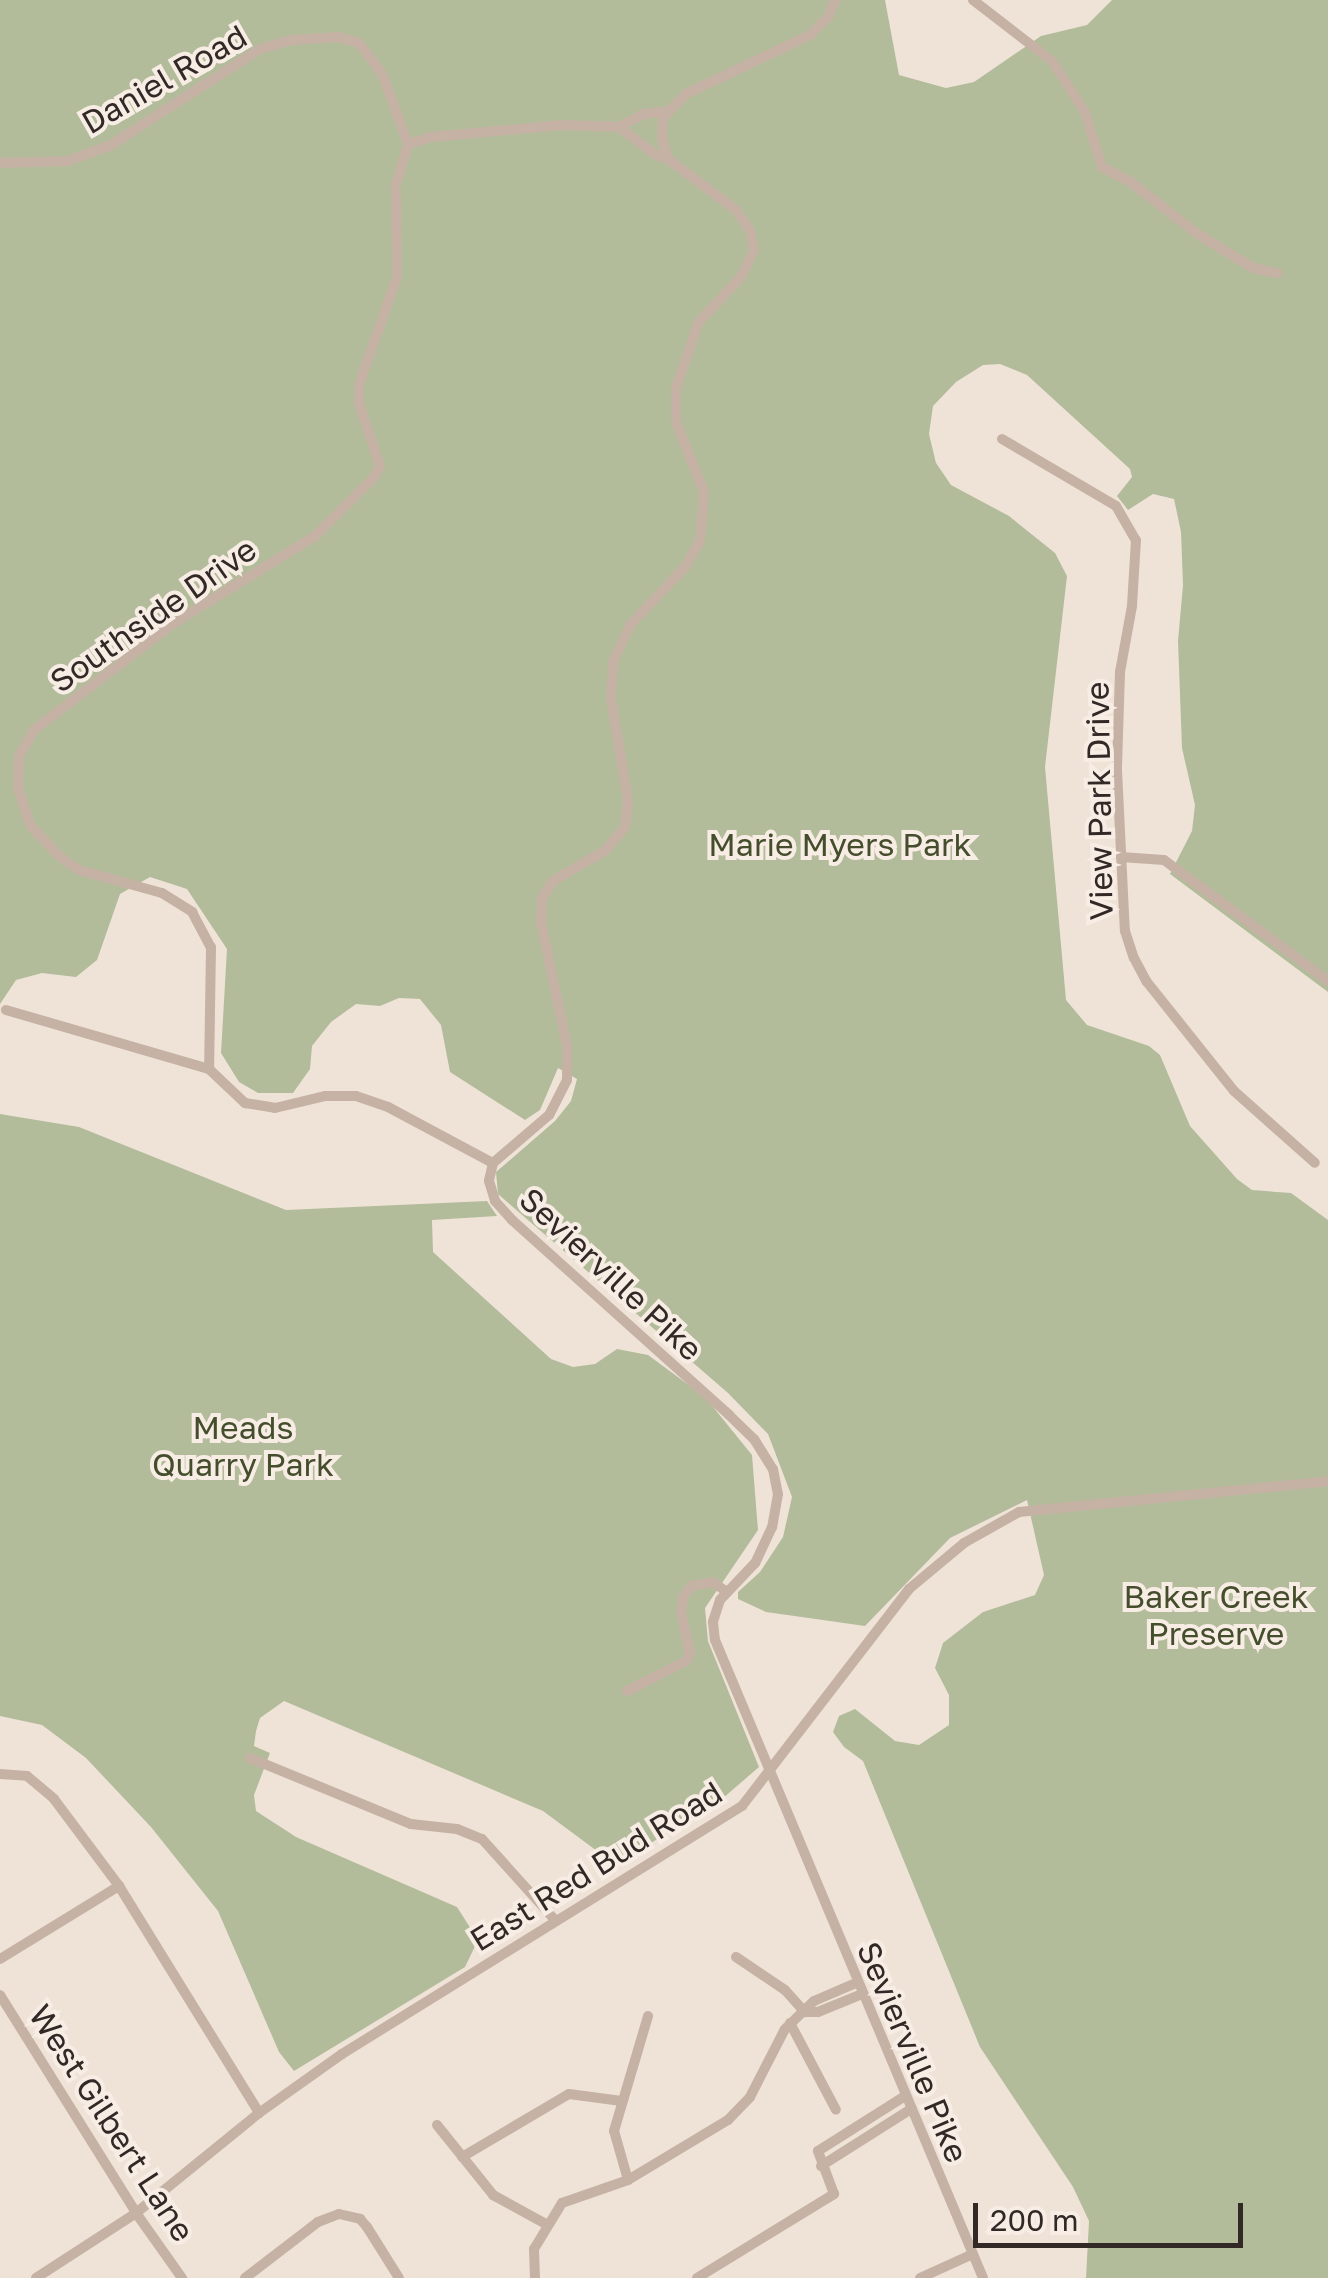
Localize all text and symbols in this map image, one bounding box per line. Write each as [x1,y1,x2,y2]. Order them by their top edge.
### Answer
street label: Daniel Road [75,16,253,142]
street label: Southside Drive [43,530,263,700]
street label: View Park Drive [1078,681,1120,921]
park label: Marie Myers Park [708,825,972,863]
street label: Sevierville Pike [512,1180,710,1368]
park label: Meads Quarry Park [152,1409,334,1484]
park label: Baker Creek Preserve [1123,1578,1309,1653]
street label: East Red Bud Road [463,1773,729,1959]
street label: Sevierville Pike [849,1936,977,2168]
street label: West Gilbert Lane [21,1998,203,2248]
scale bar [978,2183,1248,2245]
text: 200 m [990,2202,1079,2238]

